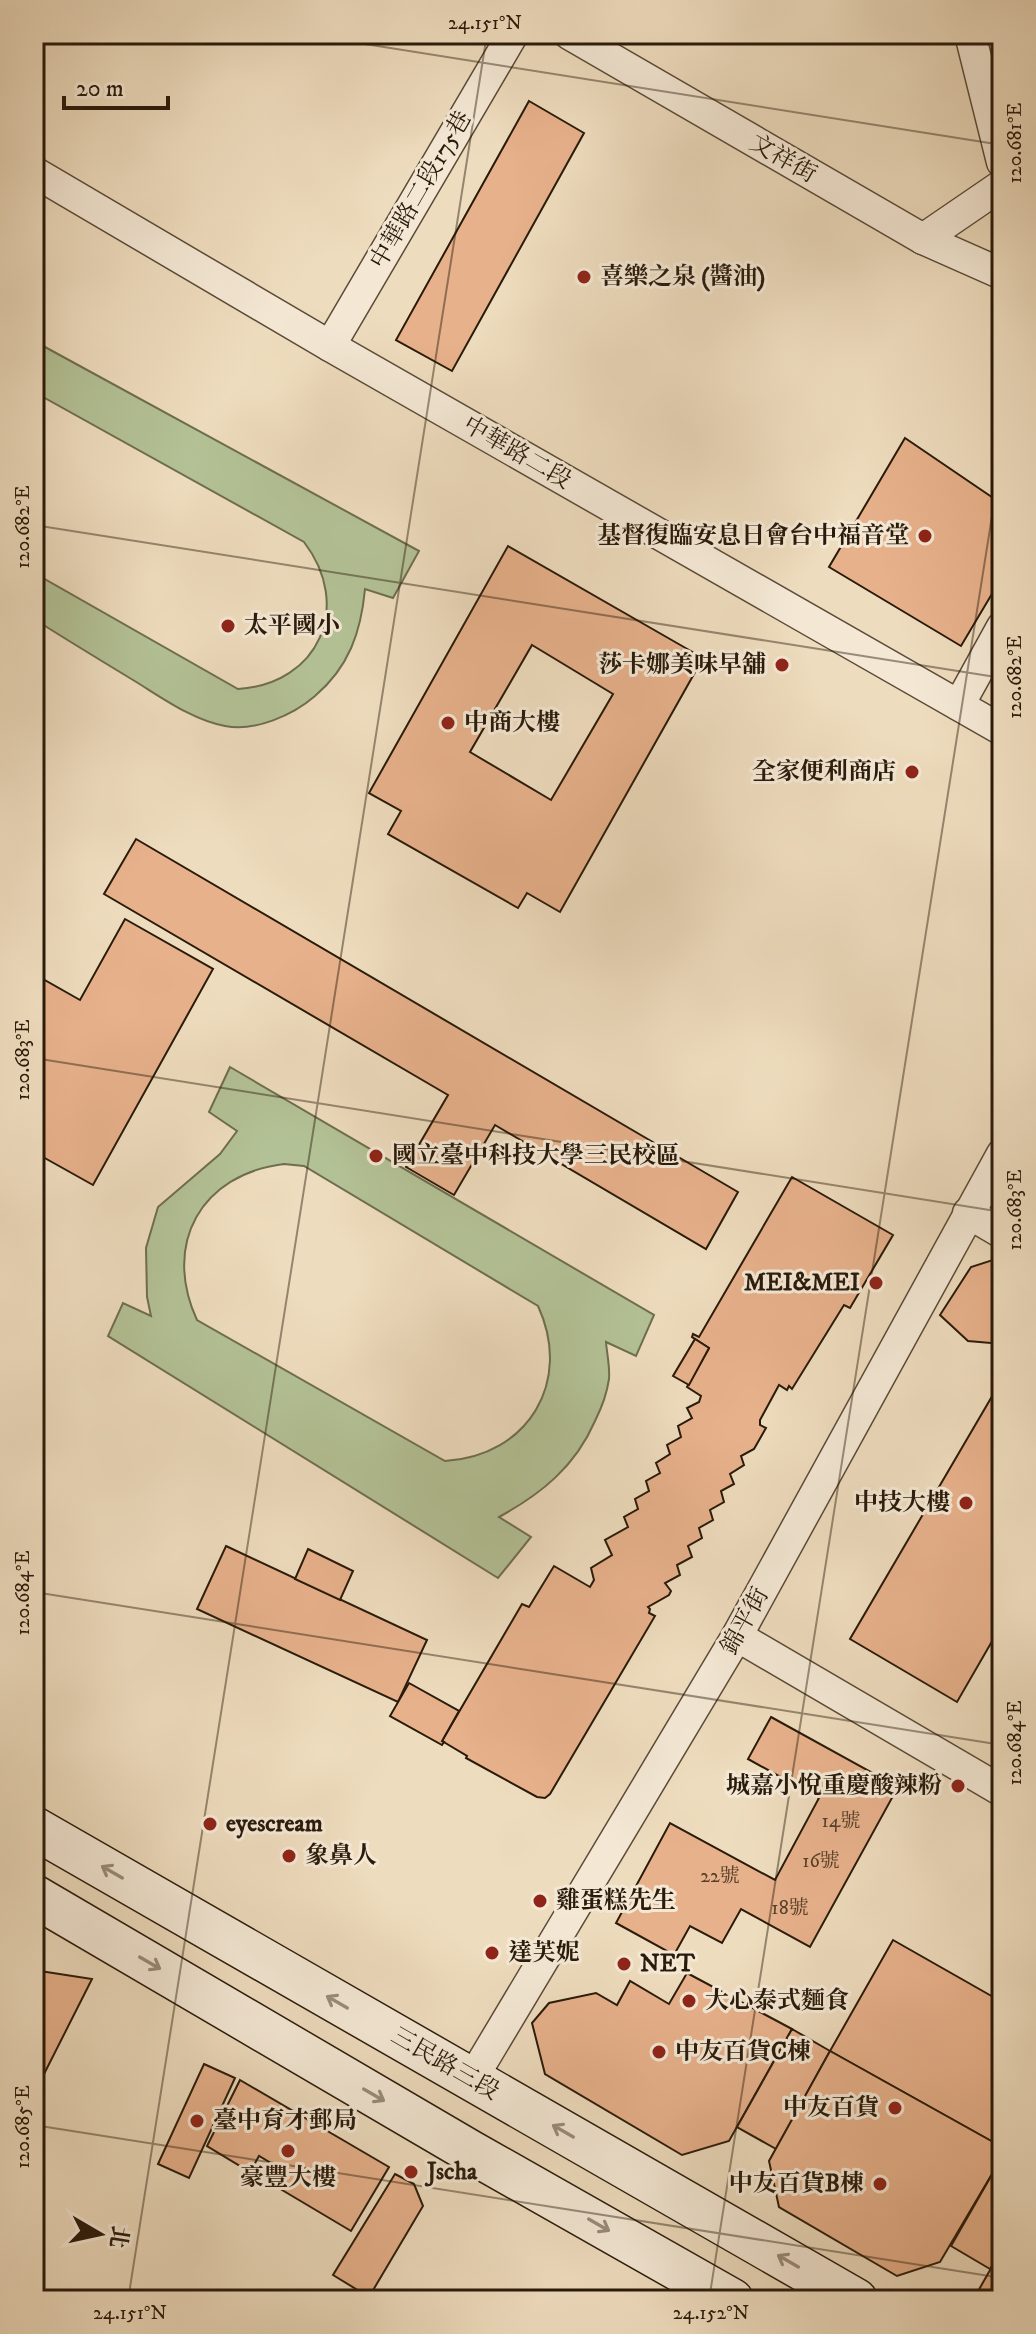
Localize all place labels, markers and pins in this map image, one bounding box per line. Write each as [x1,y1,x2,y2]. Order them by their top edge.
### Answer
place label: 喜樂之泉 (醬油) [600,262,765,292]
marker: 喜樂之泉 (醬油) [575,268,593,286]
place label: 基督復臨安息日會台中福音堂 [597,521,909,551]
marker: 基督復臨安息日會台中福音堂 [916,527,934,545]
place label: 太平國小 [244,611,340,641]
marker: 太平國小 [219,617,237,635]
place label: 莎卡娜美味早舖 [598,650,766,680]
marker: 莎卡娜美味早舖 [773,656,791,674]
place label: 中商大樓 [464,708,560,738]
marker: 中商大樓 [439,714,457,732]
place label: 全家便利商店 [752,757,896,787]
marker: 全家便利商店 [903,763,921,781]
place label: 國立臺中科技大學三民校區 [392,1141,680,1171]
marker: 國立臺中科技大學三民校區 [367,1147,385,1165]
place label: MEI&MEI [744,1268,860,1298]
marker: MEI&MEI [867,1274,885,1292]
place label: 中技大樓 [854,1488,950,1518]
marker: 中技大樓 [957,1494,975,1512]
place label: 城嘉小悅重慶酸辣粉 [726,1771,942,1801]
marker: 城嘉小悅重慶酸辣粉 [949,1777,967,1795]
place label: eyescream [226,1809,323,1839]
marker: eyescream [201,1815,219,1833]
place label: 象鼻人 [305,1841,377,1871]
marker: 象鼻人 [280,1847,298,1865]
place label: 雞蛋糕先生 [556,1886,676,1916]
marker: 雞蛋糕先生 [531,1892,549,1910]
place label: 達芙妮 [508,1938,580,1968]
marker: 達芙妮 [483,1944,501,1962]
place label: NET [640,1949,696,1979]
marker: NET [615,1955,633,1973]
place label: 大心泰式麵食 [705,1986,849,2016]
marker: 大心泰式麵食 [680,1992,698,2010]
place label: 中友百貨C棟 [675,2037,811,2067]
marker: 中友百貨C棟 [650,2043,668,2061]
place label: 中友百貨 [783,2093,879,2123]
marker: 中友百貨 [886,2099,904,2117]
place label: 臺中育才郵局 [213,2106,357,2136]
marker: 臺中育才郵局 [188,2112,206,2130]
marker: 豪豐大樓 [279,2142,297,2160]
place label: Jscha [424,2157,478,2187]
place label: 豪豐大樓 [240,2163,336,2193]
marker: Jscha [402,2163,420,2181]
place label: 中友百貨B棟 [729,2169,864,2199]
marker: 中友百貨B棟 [871,2175,889,2193]

